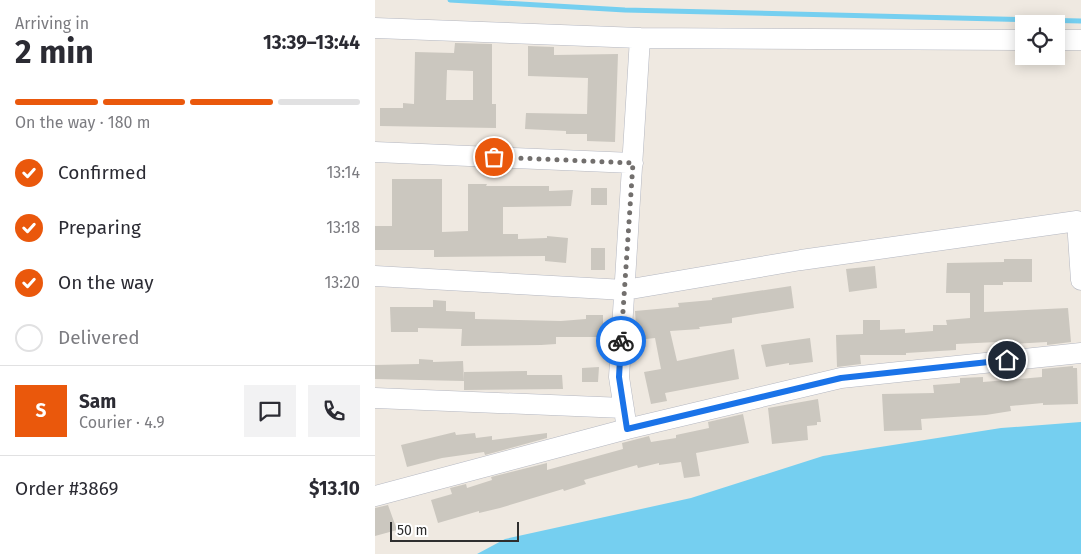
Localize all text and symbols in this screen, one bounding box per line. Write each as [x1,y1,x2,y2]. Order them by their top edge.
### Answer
text: Arriving in [15,14,89,33]
map controls [1015,15,1065,65]
button: locate [1015,15,1065,65]
text: 13:39–13:44 [263,31,360,54]
text: 2 min [15,33,94,71]
text: On the way · 180 m [15,113,150,132]
pin [473,136,515,178]
icon: bag [480,143,508,171]
icon: check [15,159,43,187]
text: Confirmed [58,161,147,184]
text: 13:14 [326,163,360,182]
icon: check [15,214,43,242]
text: Preparing [58,216,141,239]
text: 13:18 [326,218,360,237]
icon: check [15,269,43,297]
text: On the way [58,271,154,294]
text: 13:20 [324,273,360,292]
courier [596,316,646,366]
text: Delivered [58,326,140,349]
icon: bike [607,327,635,355]
pin [986,339,1028,381]
icon: home [993,346,1021,374]
button: chat [244,385,296,437]
button: phone [308,385,360,437]
text: Sam [79,390,116,413]
text: S [36,399,46,422]
text: Courier · 4.9 [79,413,165,432]
text: Order #3869 [15,477,118,500]
text: $13.10 [309,477,360,500]
scale bar [390,519,519,542]
text: 50 m [397,522,428,539]

